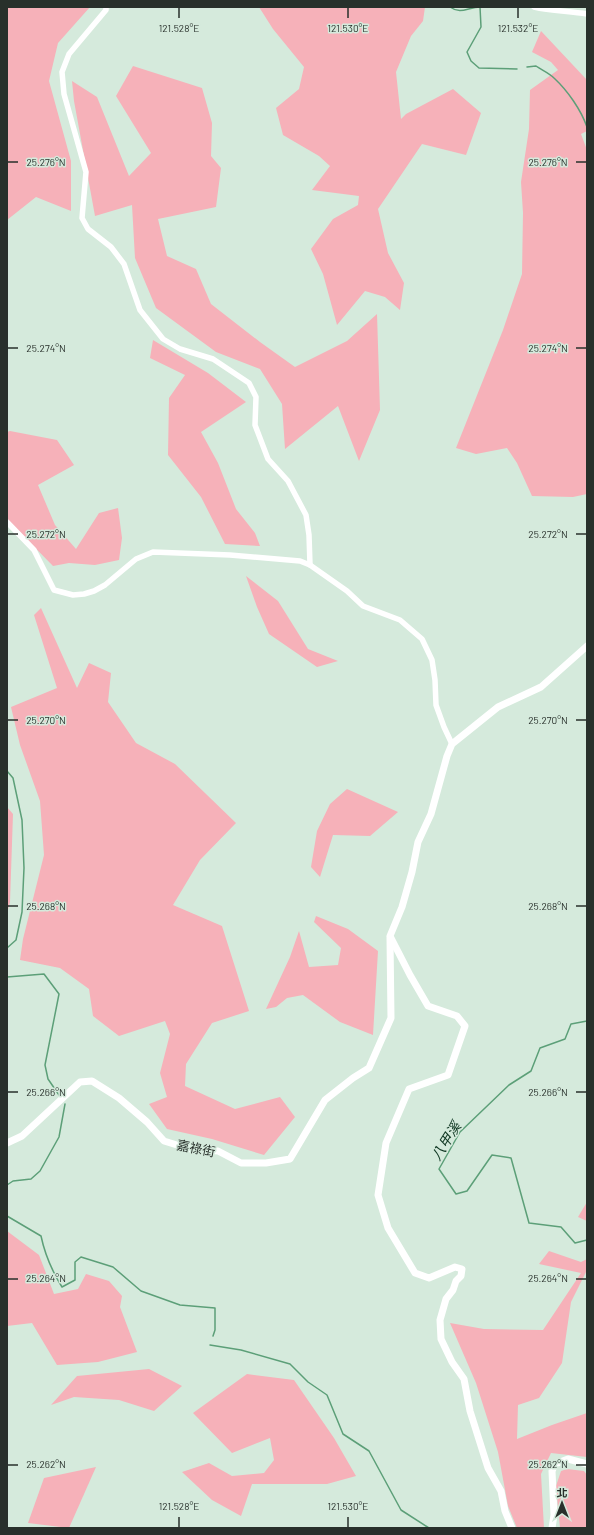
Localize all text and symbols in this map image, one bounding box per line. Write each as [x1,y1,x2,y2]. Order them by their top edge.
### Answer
text: 121.528°E [159,22,199,34]
text: 121.530°E [328,22,368,34]
text: 121.532°E [498,22,538,34]
text: 25.276°N [26,156,66,168]
text: 25.276°N [528,156,568,168]
text: 25.274°N [26,342,66,354]
text: 25.274°N [528,342,568,354]
text: 25.272°N [26,528,66,540]
text: 25.272°N [528,528,568,540]
text: 25.270°N [26,714,66,726]
text: 25.270°N [528,714,568,726]
text: 25.268°N [26,900,66,912]
text: 25.268°N [528,900,568,912]
text: 25.266°N [26,1086,66,1098]
text: 25.266°N [528,1086,568,1098]
water label: 八甲溪 [427,1117,465,1163]
street label: 嘉祿街 [175,1136,217,1160]
text: 25.264°N [26,1272,66,1284]
text: 25.264°N [528,1272,568,1284]
text: 25.262°N [26,1458,66,1470]
text: 25.262°N [528,1458,568,1470]
north arrow [542,1483,582,1523]
text: 北 [557,1486,568,1499]
text: 121.528°E [159,1500,199,1512]
text: 121.530°E [328,1500,368,1512]

